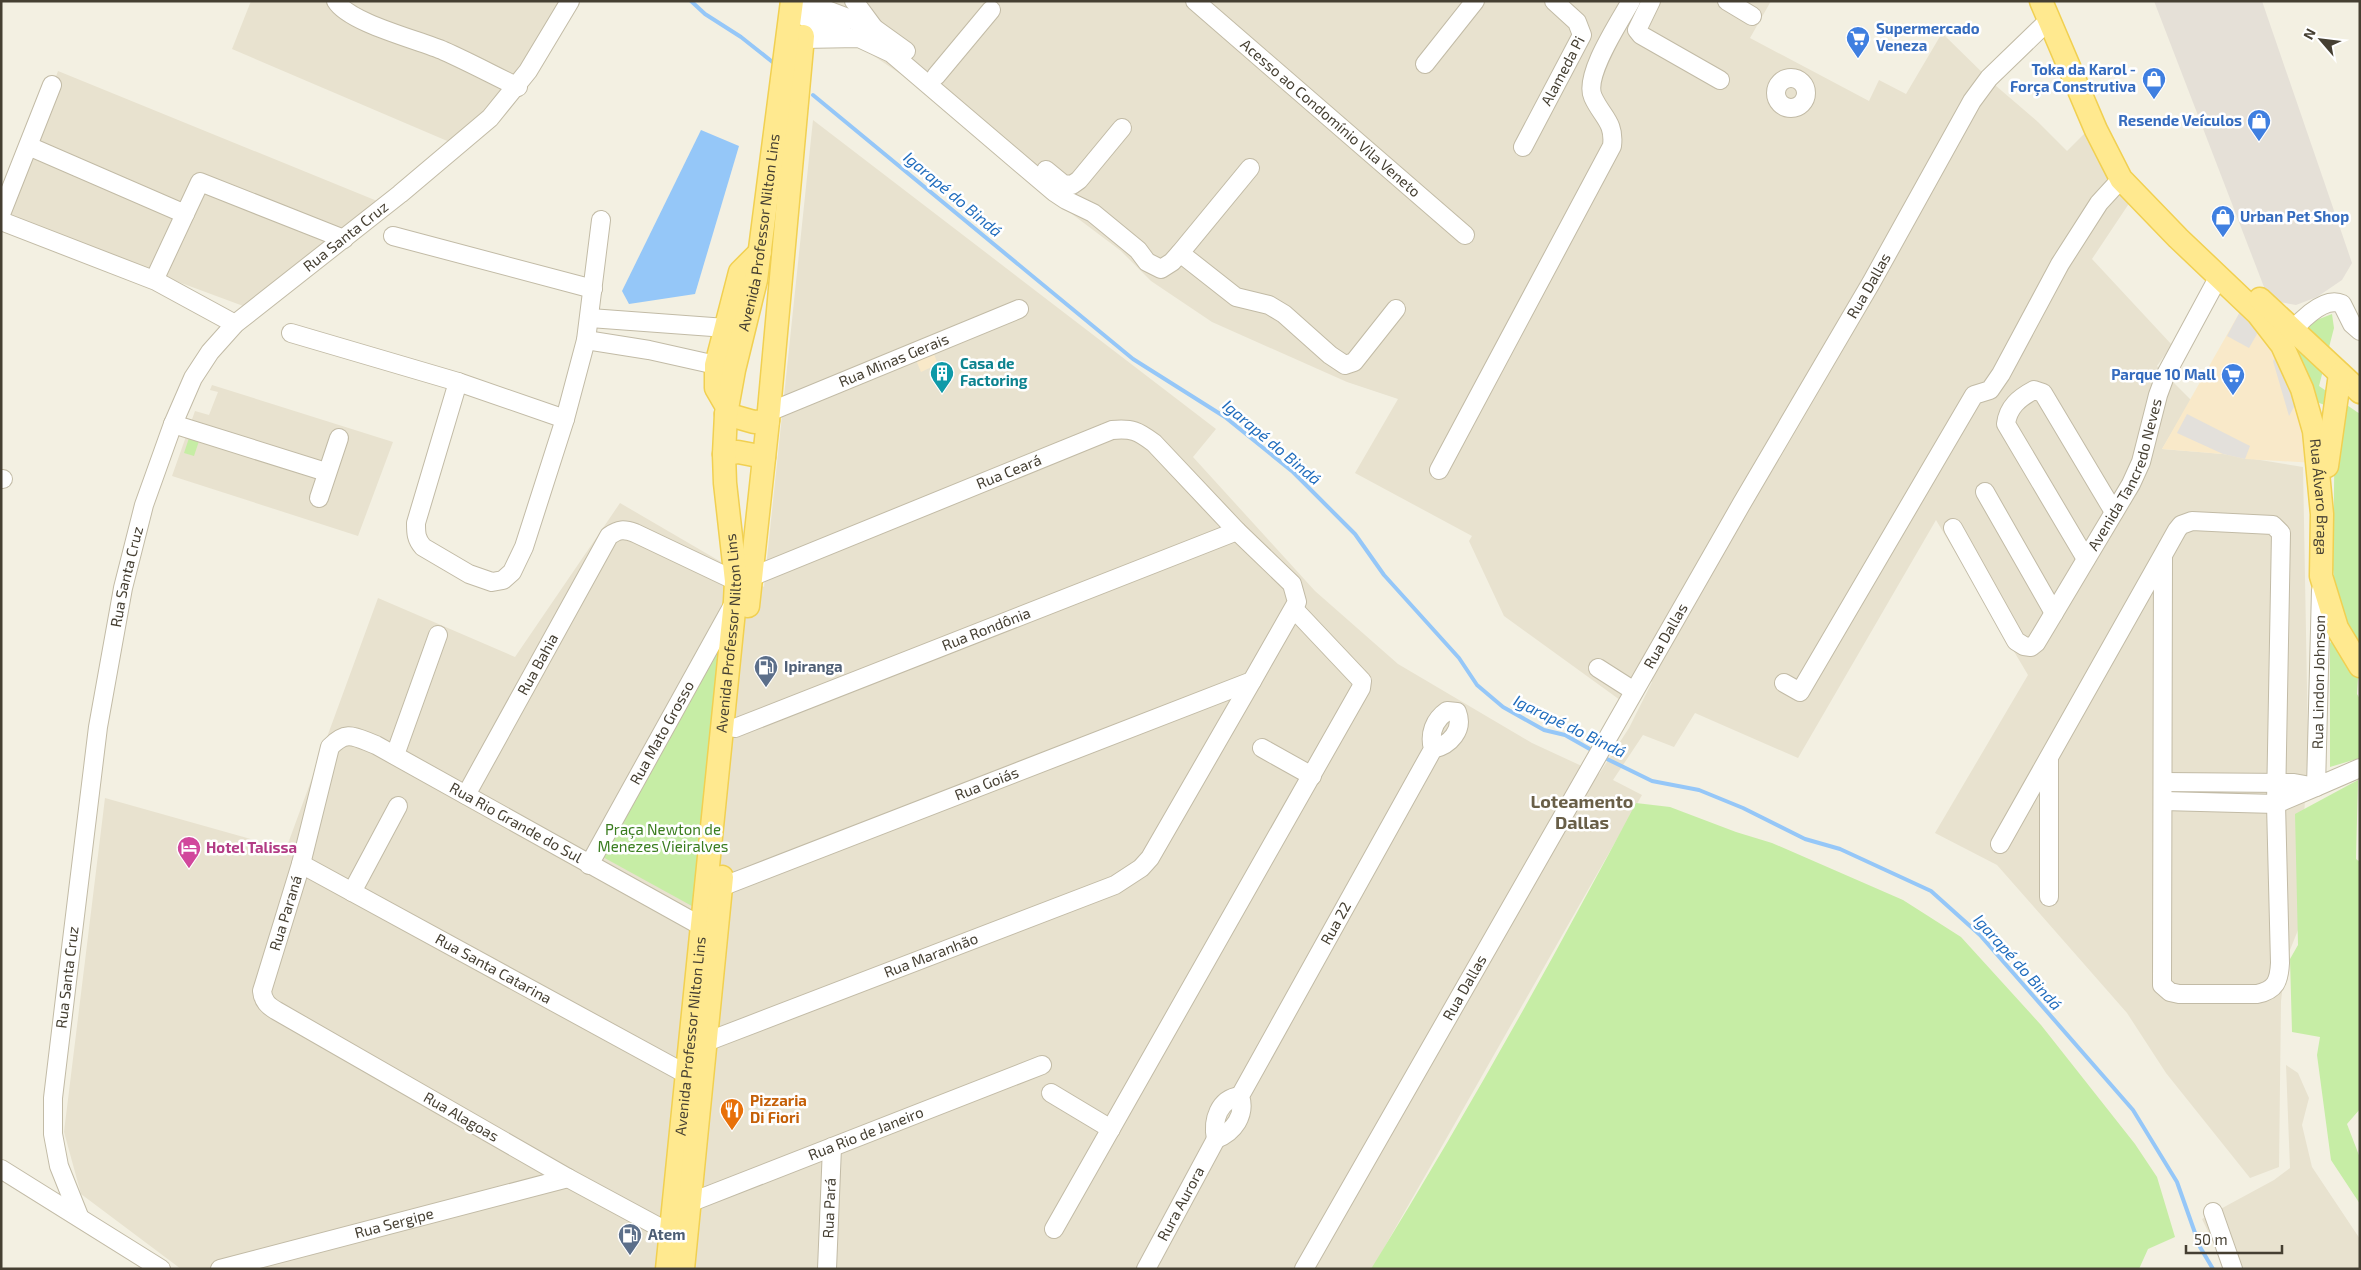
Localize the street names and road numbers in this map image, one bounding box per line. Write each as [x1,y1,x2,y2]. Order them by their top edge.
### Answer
street label: Alameda Pi [1537,33,1588,108]
street label: Acesso ao Condomínio Vila Veneto [1237,35,1424,200]
street label: Avenida Professor Nilton Lins [734,132,783,333]
street label: Rua Santa Cruz [299,197,391,275]
street label: Rua Dallas [1842,249,1894,321]
street label: Rua Minas Gerais [836,329,951,390]
street label: Avenida Tancredo Neves [2083,396,2165,554]
street label: Rua Álvaro Braga [2307,438,2332,555]
street label: Rua Ceará [973,450,1044,492]
street label: Rua Santa Cruz [106,524,146,629]
street label: Avenida Professor Nilton Lins [712,533,744,734]
street label: Rua Dallas [1639,600,1691,672]
street label: Rua Rondônia [939,603,1033,654]
street label: Rua Lindon Johnson [2308,615,2328,749]
street label: Rua Bahia [513,630,561,698]
street label: Rua Mato Grosso [625,677,697,788]
street label: Rua Goiás [952,762,1021,803]
street label: Rua Rio Grande do Sul [447,778,586,866]
street label: Rua Paraná [265,873,305,953]
street label: Rua 22 [1316,898,1354,947]
street label: Rua Santa Cruz [51,925,82,1029]
street label: Rua Maranhão [881,928,980,981]
street label: Rua Santa Catarina [433,929,555,1007]
street label: Avenida Professor Nilton Lins [671,936,709,1137]
street label: Rua Dallas [1438,951,1490,1023]
street label: Rua Alagoas [421,1087,502,1145]
street label: Rua Rio de Janeiro [805,1102,926,1164]
street label: Rura Aurora [1153,1163,1207,1244]
street label: Rua Pará [818,1177,839,1239]
street label: Rua Sergipe [353,1204,435,1241]

